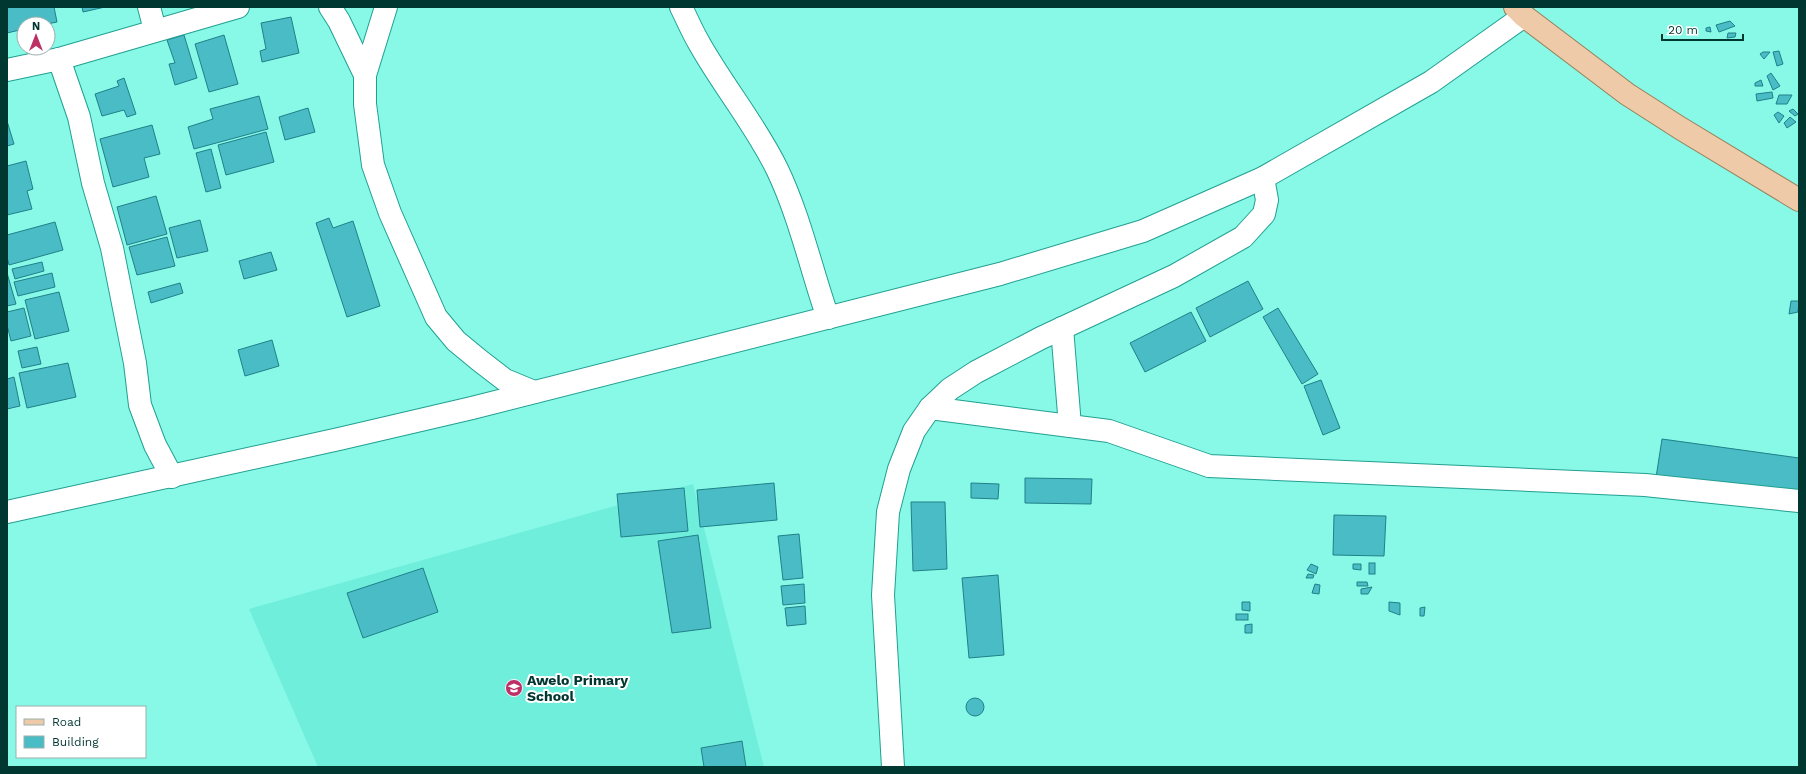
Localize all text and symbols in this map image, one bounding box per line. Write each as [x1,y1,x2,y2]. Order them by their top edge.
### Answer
north arrow [16,16,56,56]
scale bar [1662,16,1743,42]
text: N [32,20,40,33]
text: 20 m [1668,23,1698,37]
place label: Awelo Primary School [527,672,628,704]
school or university icon: Awelo Primary School [504,678,524,698]
legend [16,706,146,758]
text: Road [52,715,81,729]
text: Building [52,735,99,749]

